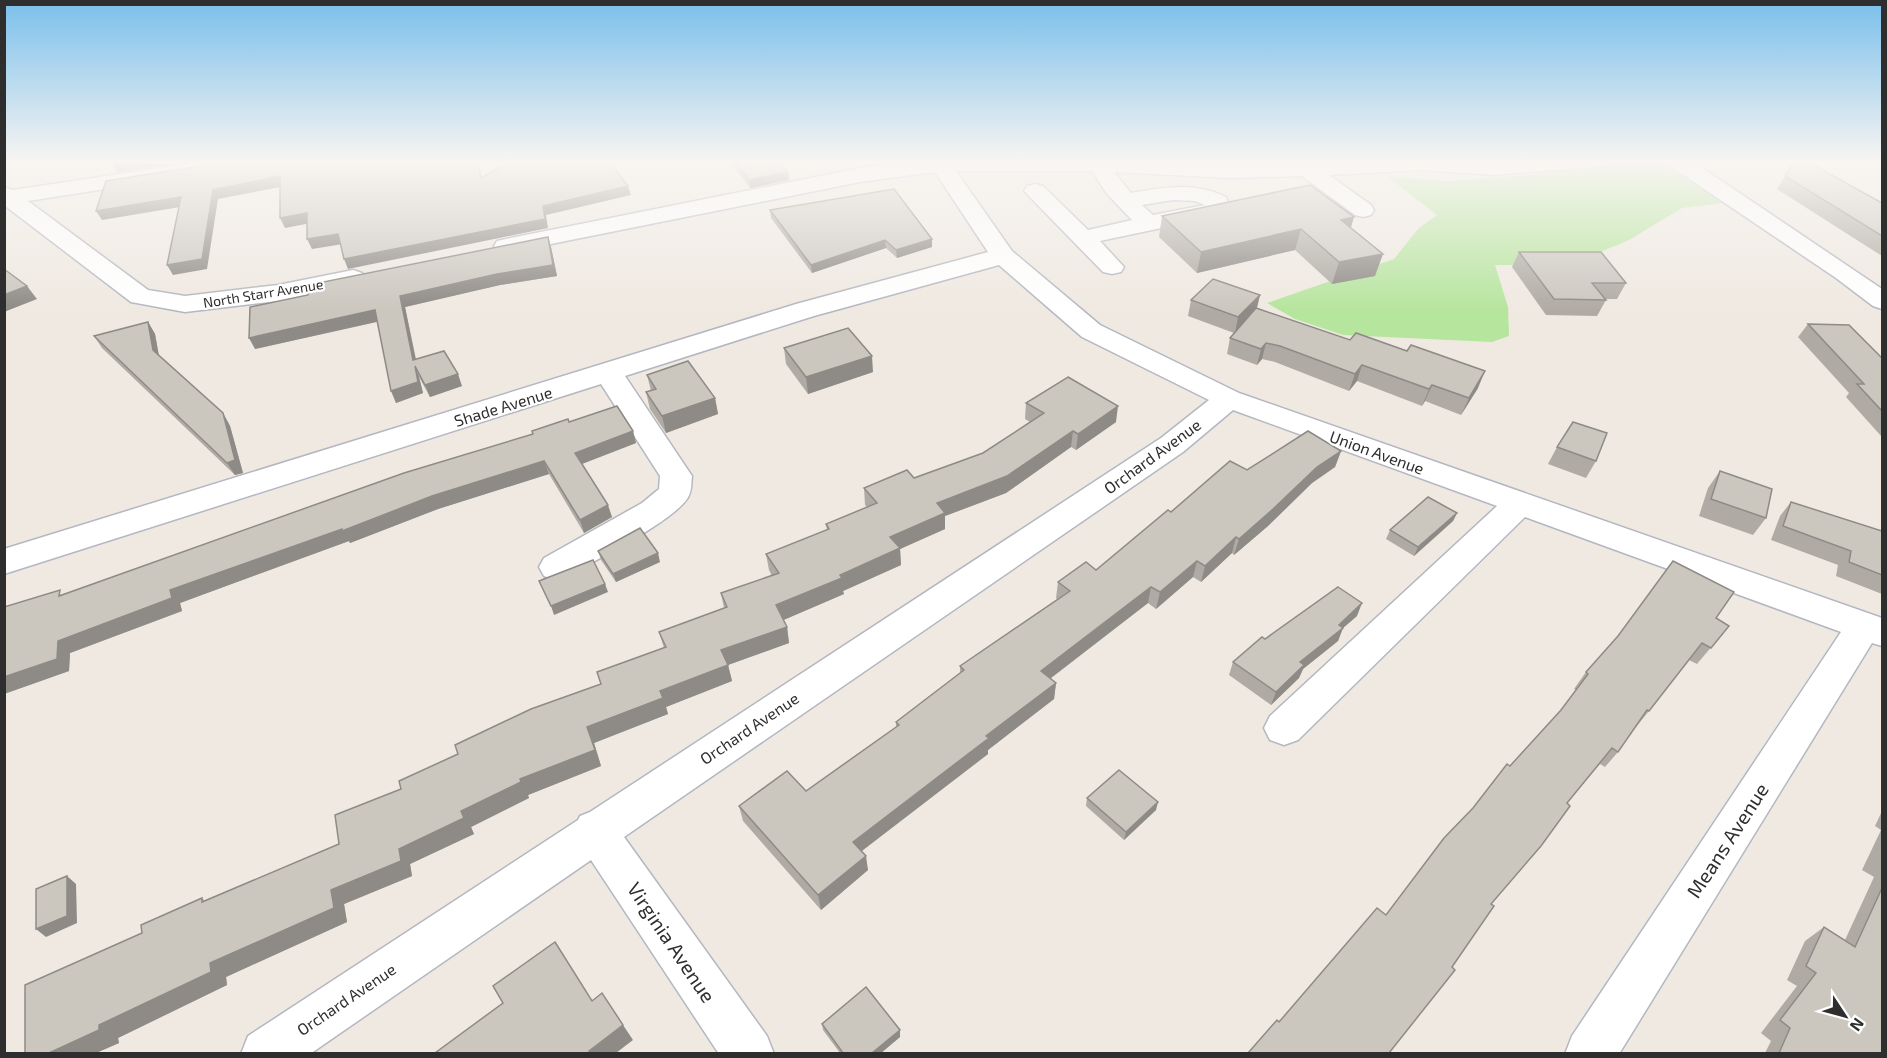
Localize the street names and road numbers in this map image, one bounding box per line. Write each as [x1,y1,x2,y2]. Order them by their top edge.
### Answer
street label: North Starr Avenue [202,275,324,311]
street label: Shade Avenue [452,382,554,430]
street label: Orchard Avenue [1100,415,1204,497]
street label: Union Avenue [1327,426,1427,478]
street label: Orchard Avenue [696,688,802,768]
street label: Means Avenue [1681,778,1773,902]
street label: Virginia Avenue [623,877,721,1007]
street label: Orchard Avenue [293,959,399,1039]

